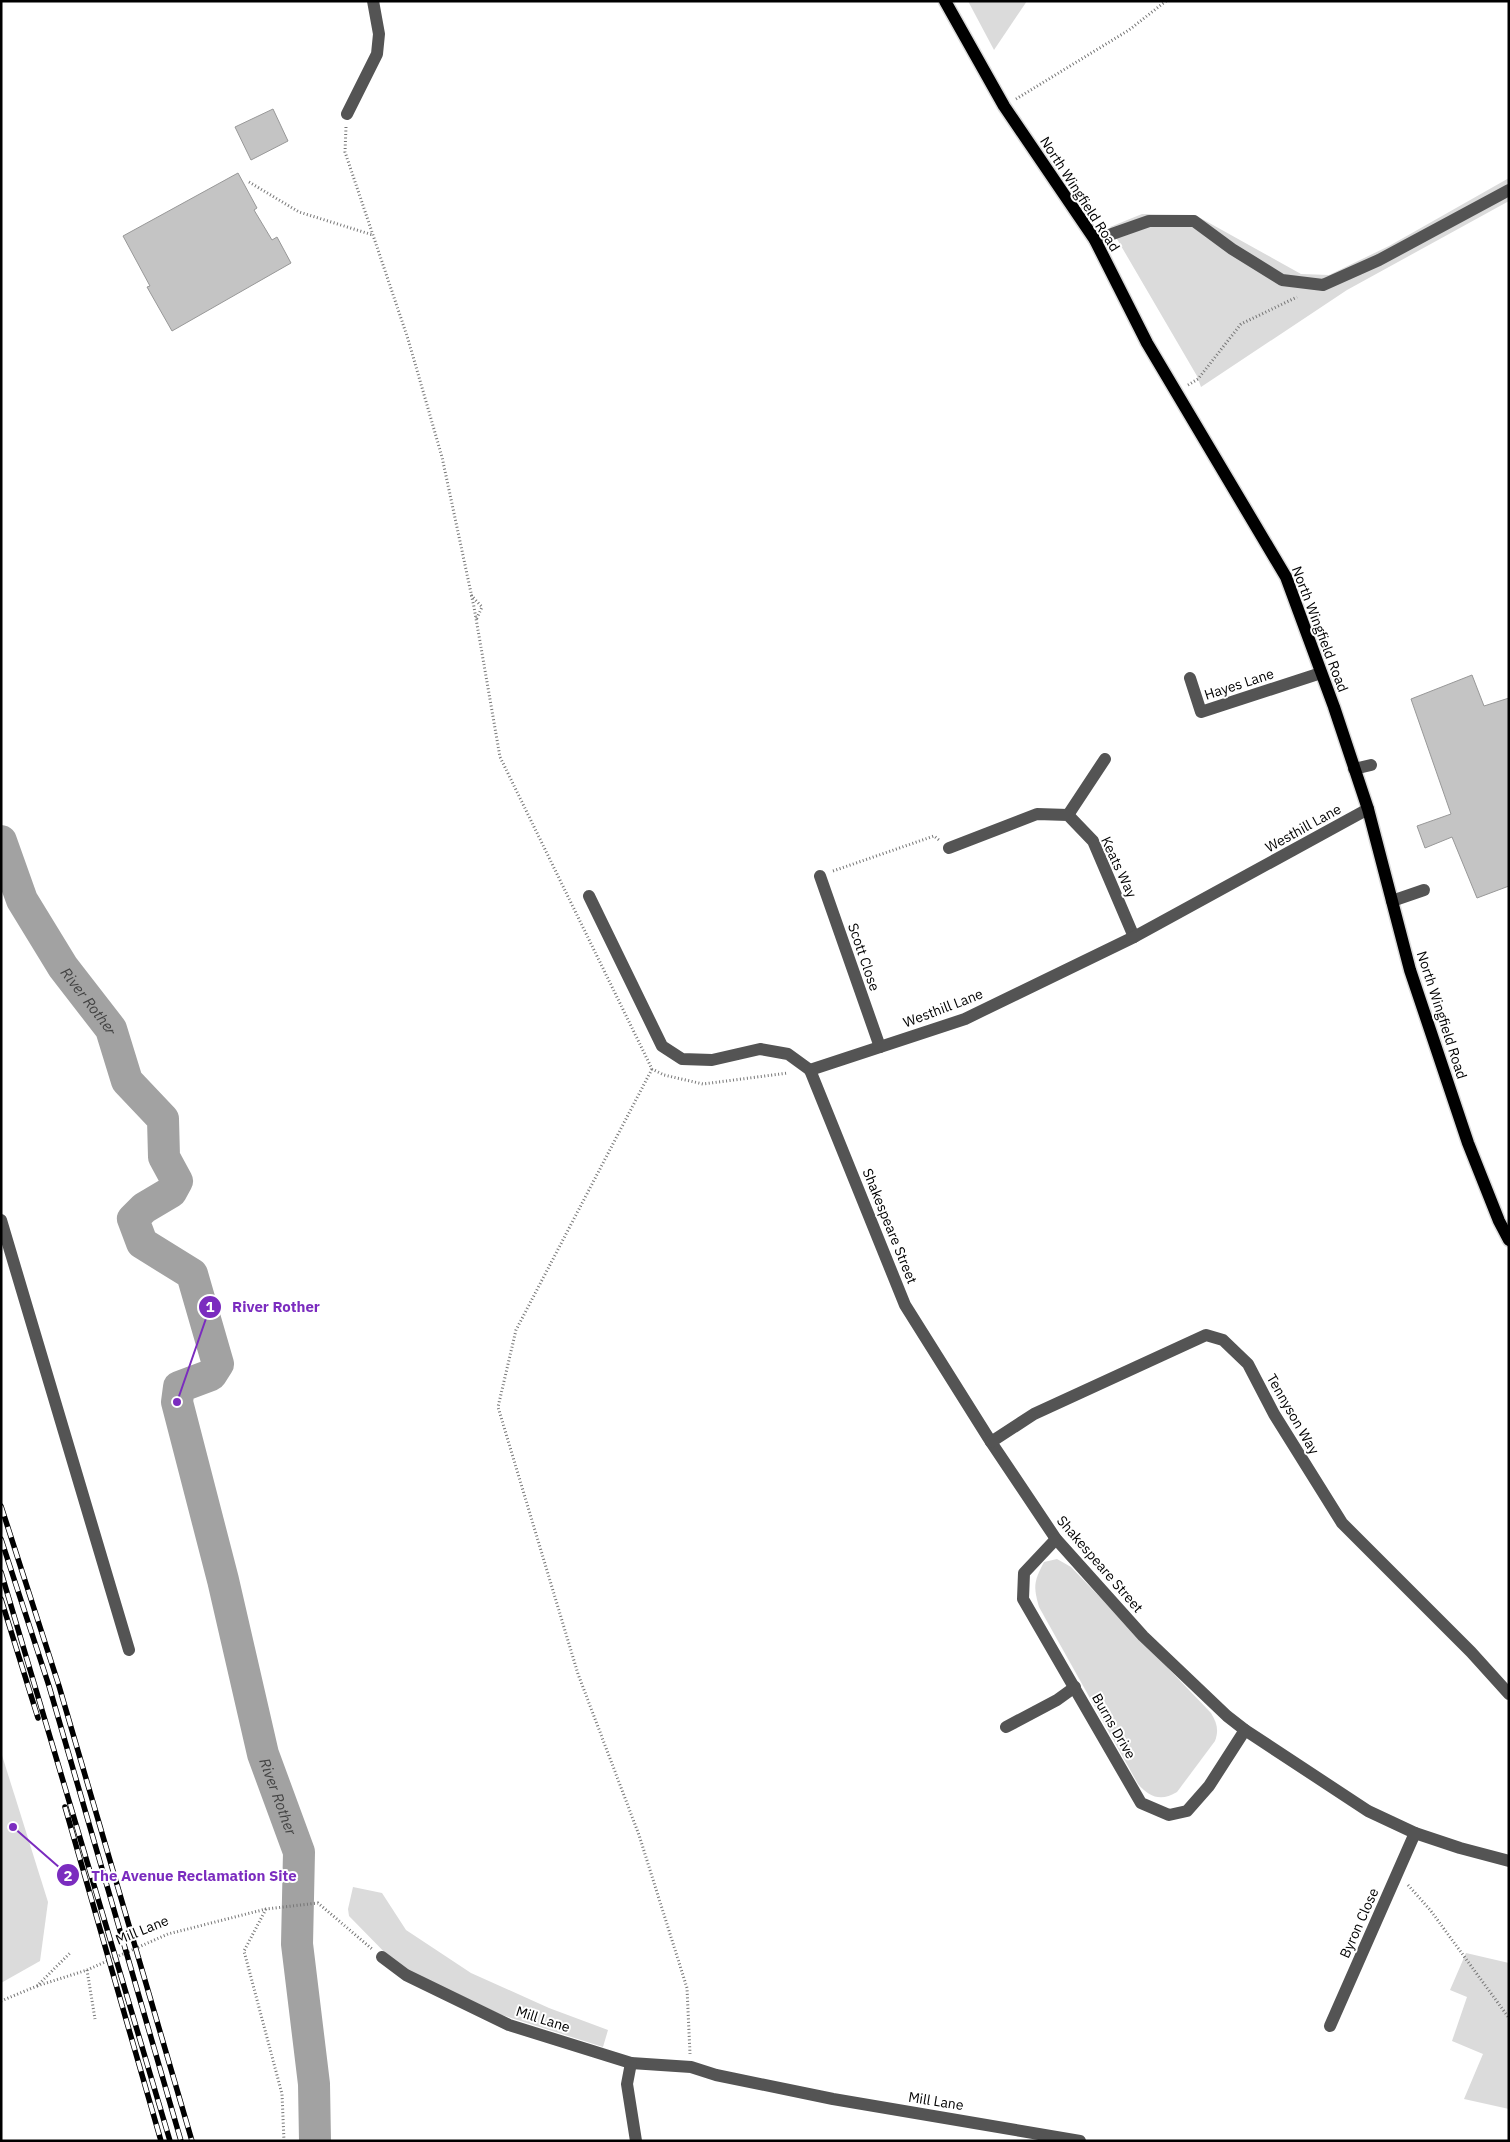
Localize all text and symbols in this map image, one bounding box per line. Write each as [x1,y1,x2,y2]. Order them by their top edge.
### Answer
street label: North Wingfield Road [1036,133,1124,255]
street label: North Wingfield Road [1288,563,1352,695]
street label: Hayes Lane [1202,664,1276,704]
street label: Westhill Lane [1262,800,1344,856]
street label: Keats Way [1097,834,1141,900]
street label: Scott Close [844,921,884,994]
street label: North Wingfield Road [1413,949,1471,1081]
water label: River Rother [57,963,122,1037]
street label: Westhill Lane [901,984,986,1031]
street label: Shakespeare Street [859,1166,921,1286]
callout: River Rother [197,1292,330,1322]
text: 1 [205,1297,215,1316]
text: River Rother [232,1297,320,1316]
street label: Tennyson Way [1263,1370,1323,1458]
street label: Shakespeare Street [1053,1512,1147,1616]
street label: Burns Drive [1088,1690,1140,1762]
water label: River Rother [256,1755,302,1838]
callout: The Avenue Reclamation Site [56,1860,306,1890]
text: 2 [63,1866,73,1885]
text: The Avenue Reclamation Site [91,1866,297,1885]
street label: Byron Close [1336,1885,1383,1961]
street label: Mill Lane [113,1911,172,1949]
street label: Mill Lane [514,2002,573,2036]
street label: Mill Lane [907,2088,965,2114]

